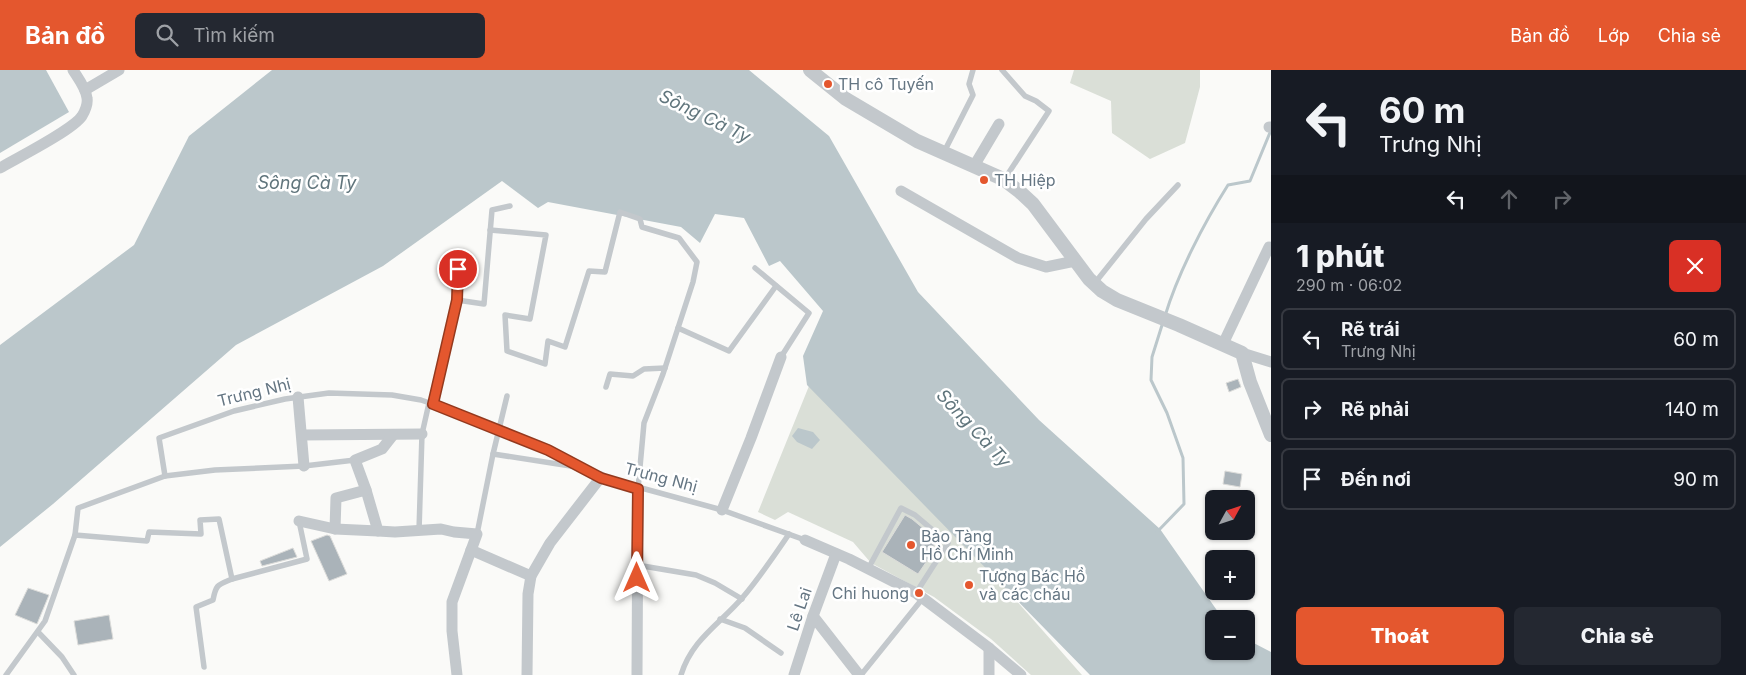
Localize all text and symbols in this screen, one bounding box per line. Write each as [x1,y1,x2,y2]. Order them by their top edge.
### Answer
search box [135,13,485,58]
text: Bản đồ [25,21,105,50]
icon: search [153,21,181,49]
text: Tìm kiếm [193,24,275,47]
text: Bản đồ [1510,25,1570,46]
text: Lớp [1598,25,1630,46]
text: Chia sẻ [1658,25,1721,46]
place label: TH cô Tuyến [838,74,934,94]
marker: TH cô Tuyến [822,78,834,90]
water label: Sông Cà Ty [656,85,755,148]
text: 60 m [1379,89,1466,131]
icon: left [1296,90,1361,155]
text: Trưng Nhị [1379,131,1481,157]
place label: TH Hiệp [994,170,1056,190]
water label: Sông Cà Ty [258,172,357,193]
marker: TH Hiệp [978,174,990,186]
icon: left [1442,185,1470,213]
icon: ahead [1495,185,1523,213]
icon: right [1548,185,1576,213]
text: 1 phút [1296,238,1385,274]
button: close [1669,240,1721,292]
pin [437,248,479,290]
icon: arrive [444,255,472,283]
text: 290 m · 06:02 [1296,275,1402,295]
text: Rẽ trái [1341,318,1400,341]
icon: left [1298,325,1326,353]
text: 60 m [1673,328,1719,351]
text: Trưng Nhị [1341,341,1416,361]
street label: Trưng Nhị [215,373,293,411]
water label: Sông Cà Ty [933,385,1016,472]
icon: right [1298,395,1326,423]
text: Rẽ phải [1341,398,1409,421]
text: 140 m [1665,398,1719,421]
street label: Trưng Nhị [622,458,700,496]
icon: arrive [1298,465,1326,493]
text: Đến nơi [1341,468,1411,491]
text: 90 m [1673,468,1719,491]
north arrow [1205,490,1255,540]
map controls [1205,490,1255,660]
place label: Bảo Tàng Hồ Chí Minh [921,526,1014,564]
marker: Bảo Tàng Hồ Chí Minh [905,539,917,551]
button: + [1205,550,1255,600]
position arrow [610,551,662,603]
place label: Tượng Bác Hồ và các cháu [979,566,1085,604]
marker: Tượng Bác Hồ và các cháu [963,579,975,591]
place label: Chi huong [832,583,909,603]
street label: Lê Lai [782,585,816,633]
marker: Chi huong [913,587,925,599]
button: Thoát [1296,607,1504,665]
button: Chia sẻ [1514,607,1721,665]
button: − [1205,610,1255,660]

